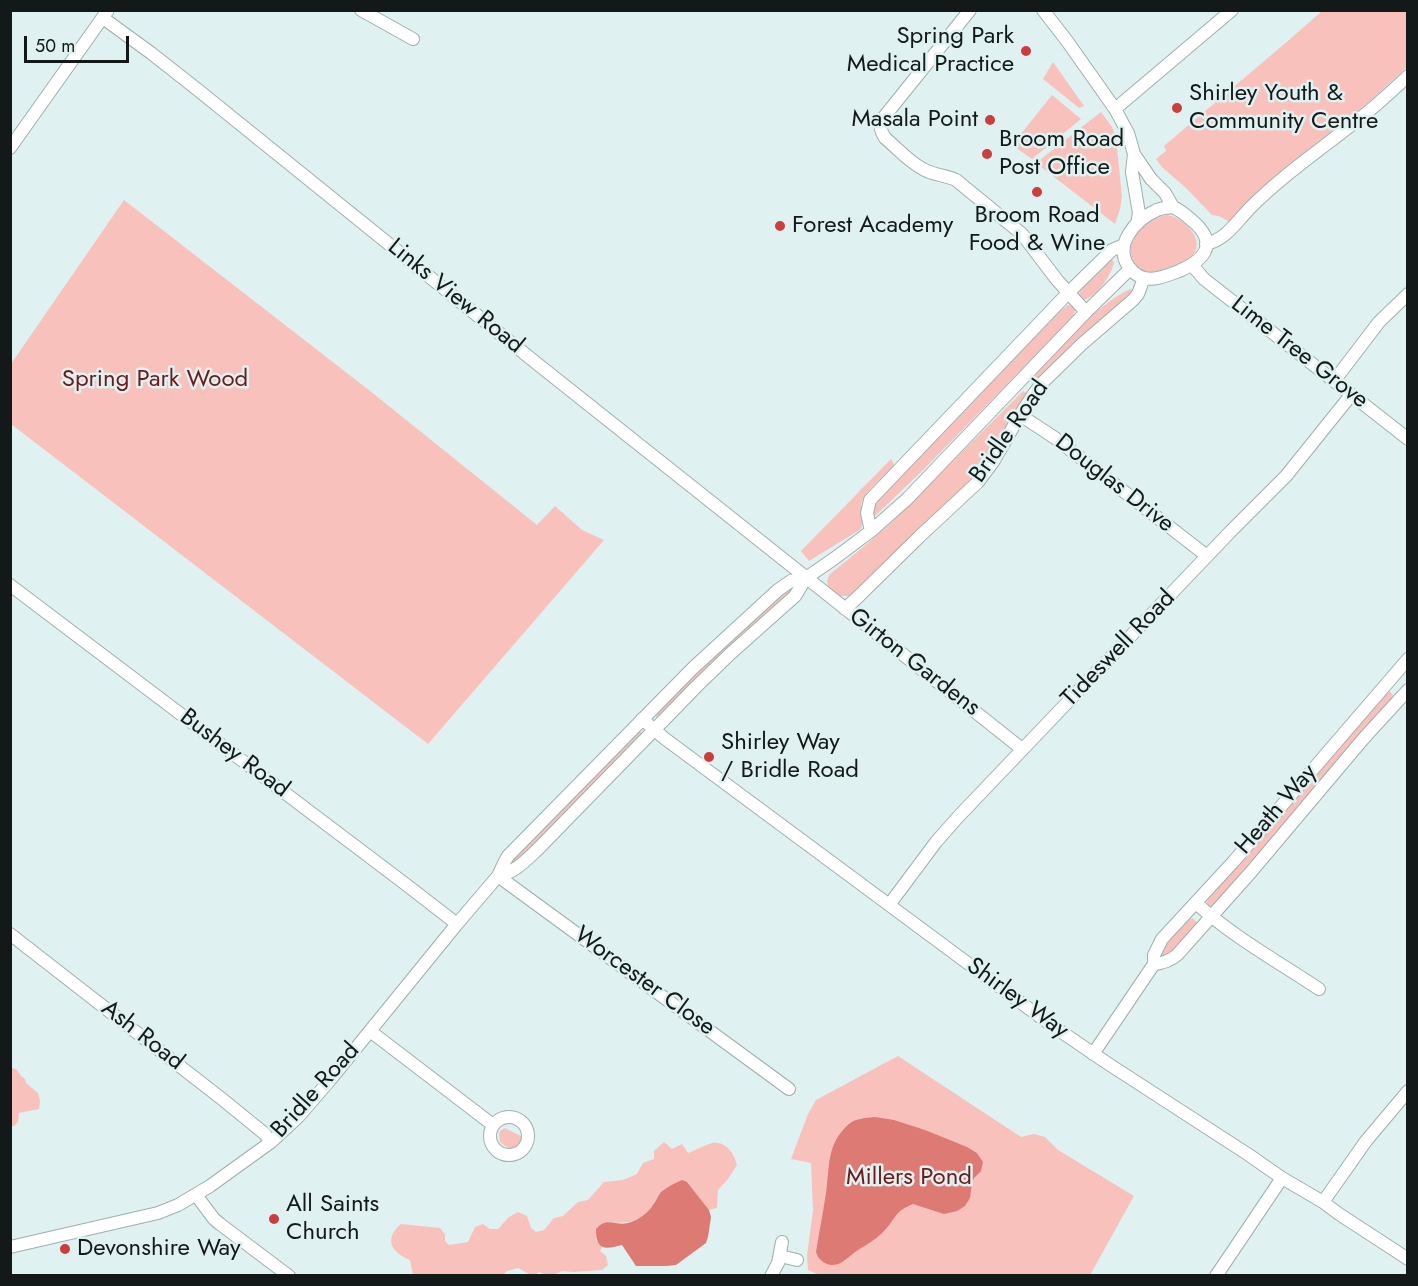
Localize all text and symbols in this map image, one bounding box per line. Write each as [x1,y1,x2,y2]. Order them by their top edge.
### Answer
place label: Spring Park Medical Practice [847,23,1014,79]
scale bar [27,24,132,62]
text: 50 m [35,33,75,59]
marker: Spring Park Medical Practice [1019,44,1033,58]
place label: Shirley Youth & Community Centre [1189,80,1378,136]
marker: Shirley Youth & Community Centre [1170,101,1184,115]
place label: Masala Point [851,106,978,134]
marker: Masala Point [983,113,997,127]
place label: Broom Road Post Office [999,126,1124,182]
marker: Broom Road Post Office [980,147,994,161]
marker: Broom Road Food & Wine [1030,185,1044,199]
place label: Broom Road Food & Wine [969,202,1105,258]
place label: Forest Academy [792,212,953,240]
marker: Forest Academy [773,219,787,233]
street label: Links View Road [381,233,529,361]
street label: Lime Tree Grove [1225,291,1373,415]
park label: Spring Park Wood [62,366,248,394]
street label: Bridle Road [964,375,1056,489]
street label: Douglas Drive [1049,429,1179,539]
street label: Tideswell Road [1056,585,1182,713]
street label: Girton Gardens [843,603,985,723]
street label: Bushey Road [174,703,294,805]
place label: Shirley Way / Bridle Road [721,729,859,785]
marker: Shirley Way / Bridle Road [702,750,716,764]
street label: Heath Way [1230,759,1324,861]
street label: Worcester Close [568,921,720,1043]
street label: Shirley Way [960,952,1074,1046]
street label: Ash Road [95,995,189,1077]
street label: Bridle Road [266,1037,366,1145]
park label: Millers Pond [846,1164,972,1192]
place label: All Saints Church [286,1191,379,1247]
marker: All Saints Church [267,1212,281,1226]
place label: Devonshire Way [77,1235,241,1263]
marker: Devonshire Way [58,1242,72,1256]

